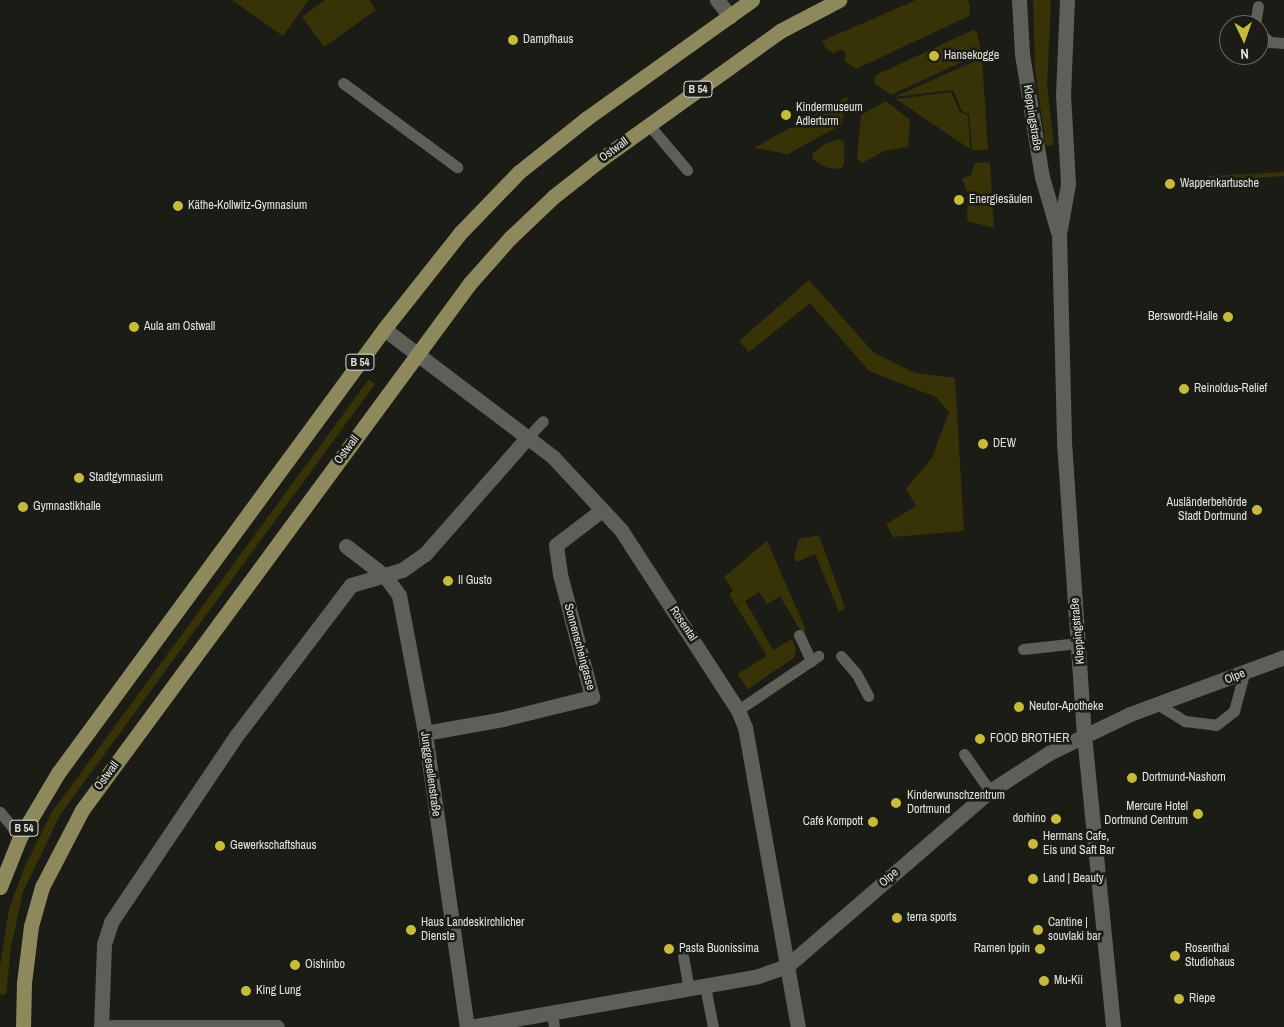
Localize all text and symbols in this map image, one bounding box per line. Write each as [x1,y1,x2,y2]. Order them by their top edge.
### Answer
north arrow [1219,15,1269,65]
place label: Dampfhaus [523,33,573,47]
marker: Dampfhaus [507,34,519,46]
text: N [1240,45,1249,63]
place label: Hansekogge [944,49,999,63]
marker: Hansekogge [928,50,940,62]
road number: B 54 [683,80,713,98]
street label: Kleppingstraße [1020,84,1044,152]
place label: Kindermuseum Adlerturm [796,101,863,129]
marker: Kindermuseum Adlerturm [780,109,792,121]
street label: Ostwall [597,135,631,165]
place label: Wappenkartusche [1180,177,1259,191]
marker: Wappenkartusche [1164,178,1176,190]
place label: Energiesäulen [969,193,1032,207]
marker: Energiesäulen [953,194,965,206]
place label: Käthe-Kollwitz-Gymnasium [188,199,307,213]
marker: Käthe-Kollwitz-Gymnasium [172,200,184,212]
place label: Berswordt-Halle [1148,310,1218,324]
marker: Berswordt-Halle [1222,311,1234,323]
place label: Aula am Ostwall [144,320,215,334]
marker: Aula am Ostwall [128,321,140,333]
road number: B 54 [345,354,375,371]
place label: Reinoldus-Relief [1194,382,1267,396]
marker: Reinoldus-Relief [1178,383,1190,395]
street label: Ostwall [332,433,362,467]
place label: DEW [993,437,1016,451]
marker: DEW [977,438,989,450]
place label: Stadtgymnasium [89,471,163,485]
marker: Stadtgymnasium [73,472,85,484]
place label: Ausländerbehörde Stadt Dortmund [1167,496,1247,524]
place label: Gymnastikhalle [33,500,101,514]
marker: Gymnastikhalle [17,501,29,513]
marker: Ausländerbehörde Stadt Dortmund [1251,504,1263,516]
place label: Il Gusto [458,574,492,588]
marker: Il Gusto [442,575,454,587]
street label: Kleppingstraße [1068,597,1088,665]
street label: Sonnenscheingasse [561,602,597,692]
street label: Rosental [666,604,700,644]
street label: Olpe [1223,666,1247,688]
place label: Neutor-Apotheke [1029,700,1103,714]
marker: Neutor-Apotheke [1013,701,1025,713]
street label: Junggesellenstraße [417,730,443,818]
place label: FOOD BROTHER [990,732,1069,746]
marker: FOOD BROTHER [974,733,986,745]
street label: Ostwall [92,759,122,793]
place label: Dortmund-Nashorn [1142,771,1226,785]
marker: Dortmund-Nashorn [1126,772,1138,784]
place label: Kinderwunschzentrum Dortmund [907,789,1005,817]
marker: Kinderwunschzentrum Dortmund [889,796,903,810]
place label: Mercure Hotel Dortmund Centrum [1104,800,1188,828]
marker: Mercure Hotel Dortmund Centrum [1192,808,1204,820]
place label: dorhino [1013,812,1046,826]
marker: dorhino [1050,813,1062,825]
place label: Café Kompott [803,815,863,829]
marker: Café Kompott [867,816,879,828]
road number: B 54 [9,820,39,836]
place label: Hermans Cafe, Eis und Saft Bar [1043,830,1115,858]
marker: Hermans Cafe, Eis und Saft Bar [1027,838,1039,850]
place label: Gewerkschaftshaus [230,839,316,853]
marker: Gewerkschaftshaus [214,840,226,852]
street label: Olpe [876,866,902,890]
place label: Land | Beauty [1043,872,1104,886]
marker: Land | Beauty [1027,873,1039,885]
place label: terra sports [907,911,957,925]
marker: terra sports [891,912,903,924]
place label: Haus Landeskirchlicher Dienste [421,916,524,944]
place label: Cantine | souvlaki bar [1048,916,1101,944]
marker: Haus Landeskirchlicher Dienste [405,924,417,936]
marker: Cantine | souvlaki bar [1032,924,1044,936]
place label: Pasta Buonissima [679,942,759,956]
place label: Ramen Ippin [974,942,1030,956]
place label: Rosenthal Studiohaus [1185,942,1235,970]
marker: Pasta Buonissima [663,943,675,955]
marker: Ramen Ippin [1034,943,1046,955]
marker: Rosenthal Studiohaus [1169,950,1181,962]
place label: Oishinbo [305,958,345,972]
marker: Oishinbo [289,959,301,971]
place label: Mu-Kii [1054,974,1083,988]
marker: Mu-Kii [1038,975,1050,987]
place label: King Lung [256,984,301,998]
marker: King Lung [240,985,252,997]
place label: Riepe [1189,992,1215,1006]
marker: Riepe [1173,993,1185,1005]

